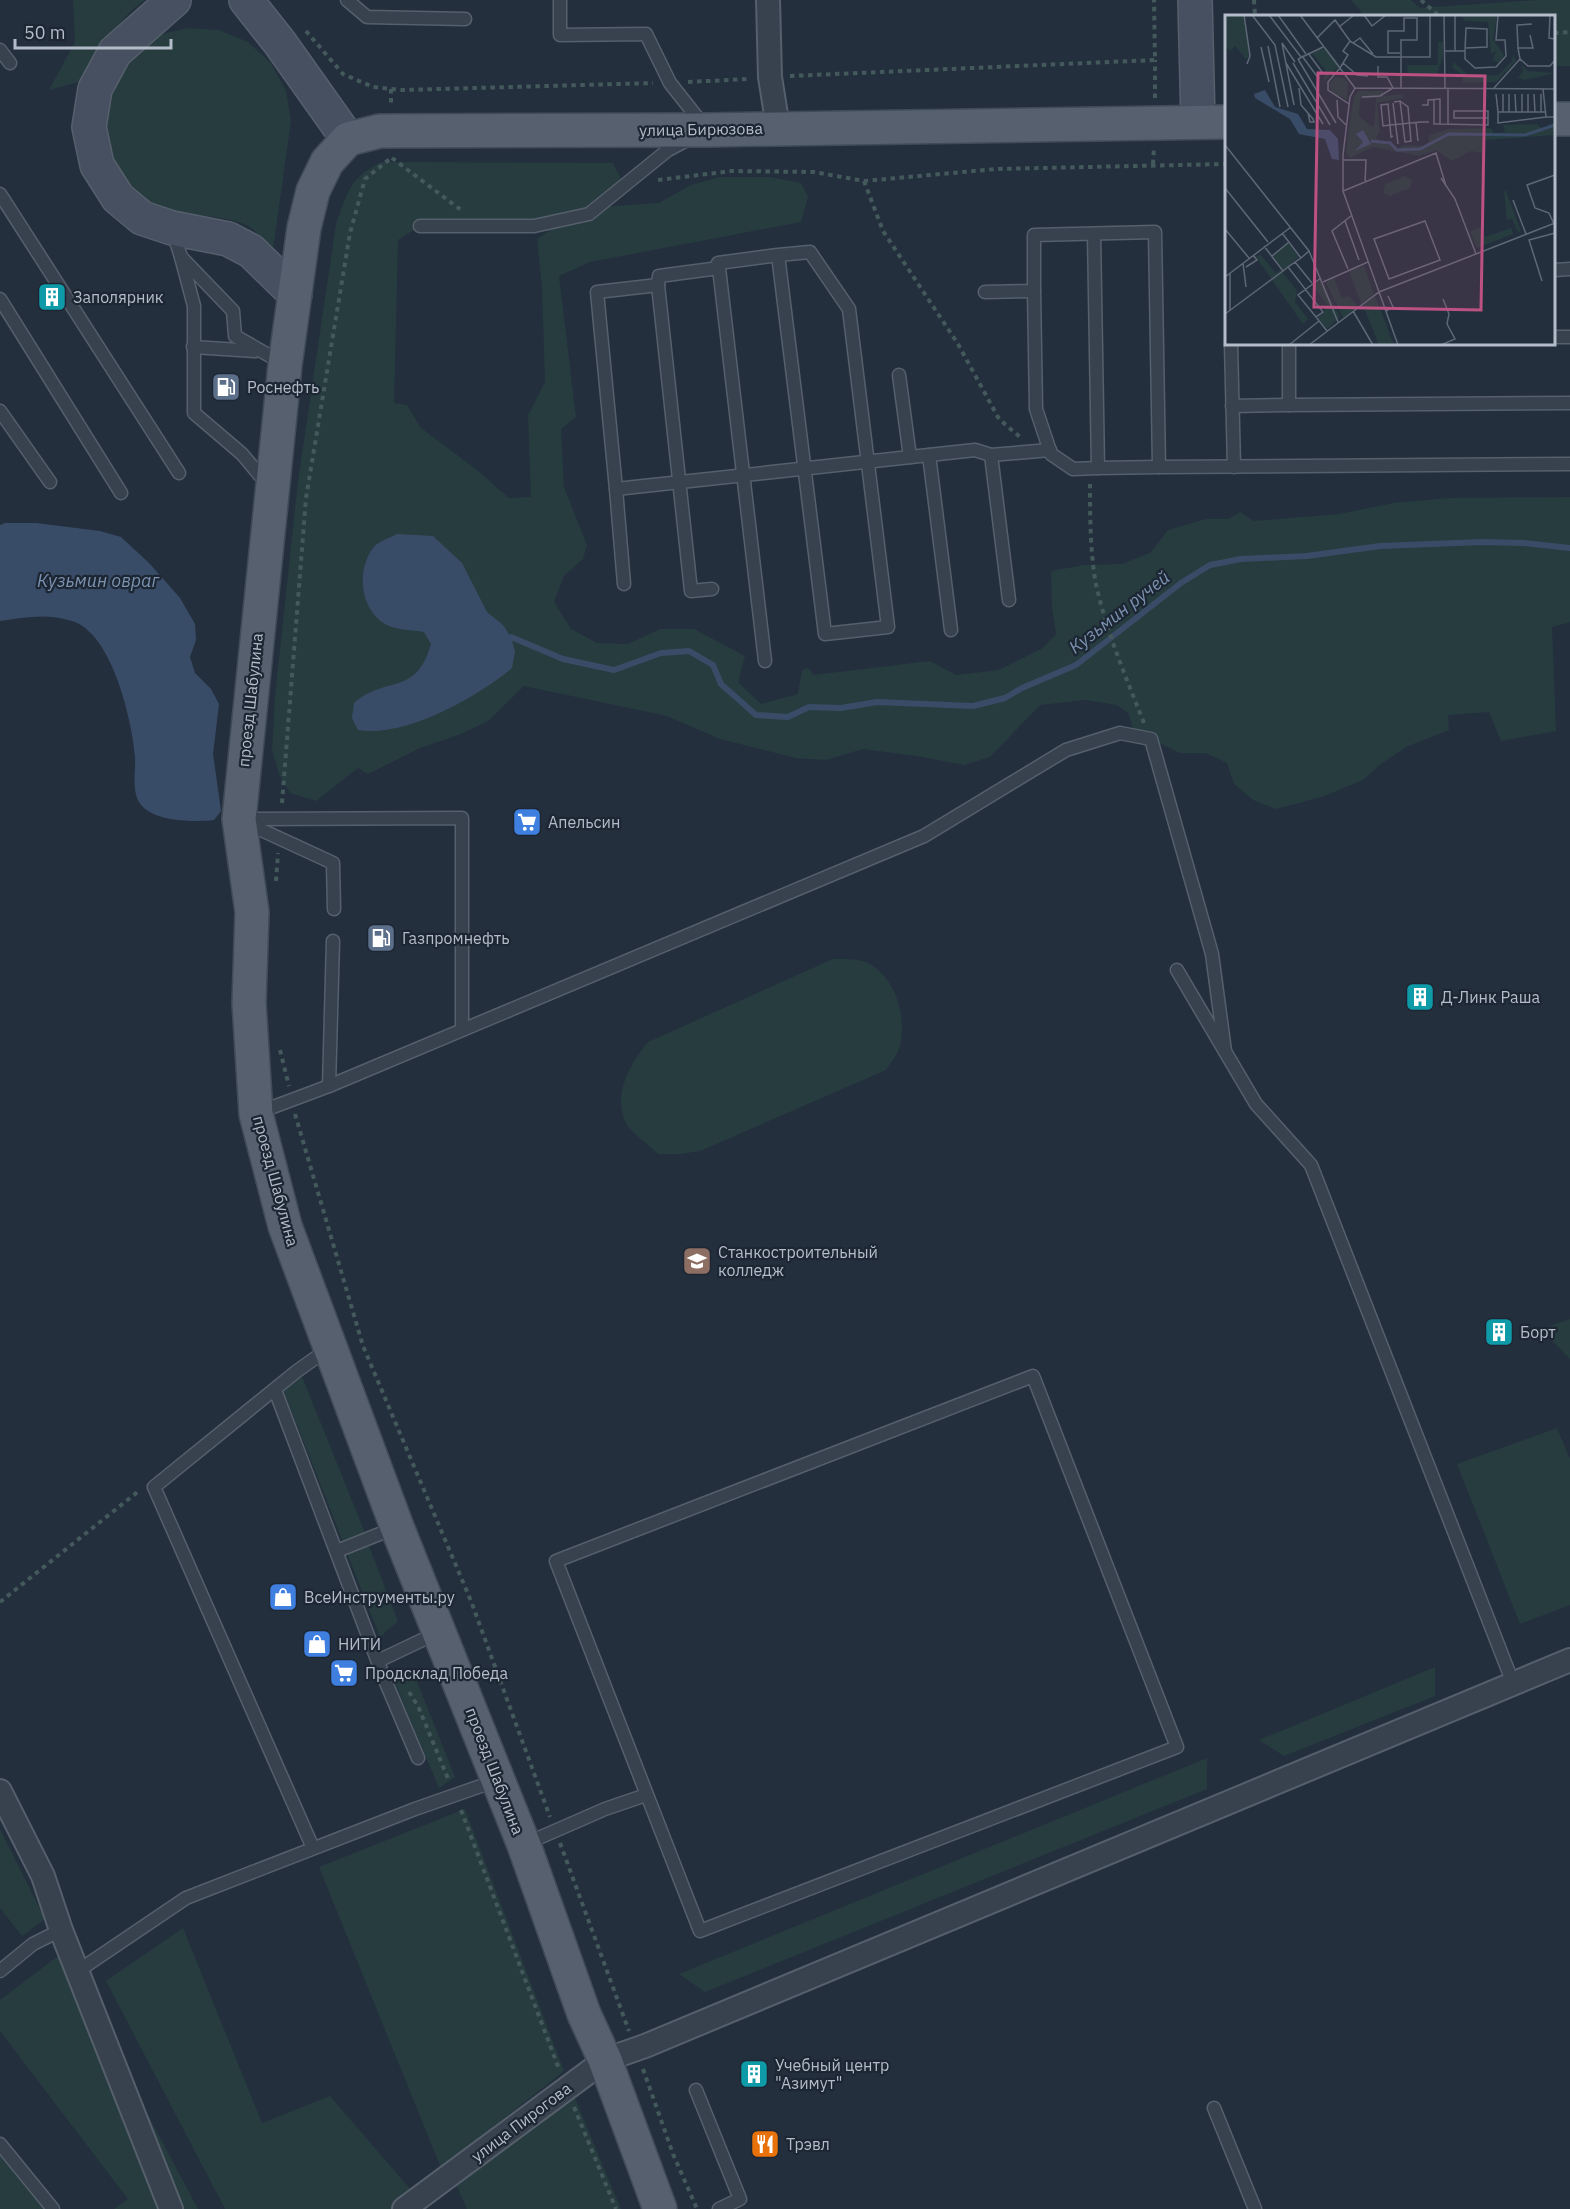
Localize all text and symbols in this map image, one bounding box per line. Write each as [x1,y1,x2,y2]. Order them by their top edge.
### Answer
scale bar [15,12,171,50]
inset map [1225,15,1555,345]
text: 50 m [24,21,66,44]
street label: улица Бирюзова [639,118,763,140]
building icon: Заполярник [36,281,68,313]
place label: Заполярник [73,287,164,307]
fuel station icon: Роснефть [210,371,242,403]
place label: Роснефть [247,377,319,397]
water label: Кузьмин ручей [1064,565,1174,659]
water label: Кузьмин овраг [37,569,161,592]
street label: проезд Шабулина [233,632,267,768]
supermarket icon: Апельсин [511,806,543,838]
place label: Апельсин [548,812,620,832]
fuel station icon: Газпромнефть [365,922,397,954]
place label: Газпромнефть [402,928,510,948]
building icon: Д-Линк Раша [1404,981,1436,1013]
place label: Д-Линк Раша [1441,987,1540,1007]
street label: проезд Шабулина [249,1113,303,1249]
place label: Станкостроительный колледж [718,1242,878,1280]
school or university icon: Станкостроительный колледж [681,1245,713,1277]
building icon: Борт [1483,1316,1515,1348]
place label: Борт [1520,1322,1556,1342]
shop icon: ВсеИнструменты.ру [267,1581,299,1613]
place label: ВсеИнструменты.ру [304,1587,455,1607]
shop icon: НИТИ [301,1628,333,1660]
place label: НИТИ [338,1634,381,1654]
supermarket icon: Продсклад Победа [328,1657,360,1689]
place label: Продсклад Победа [365,1663,508,1683]
street label: проезд Шабулина [462,1705,529,1838]
place label: Учебный центр "Азимут" [775,2055,889,2093]
building icon: Учебный центр "Азимут" [738,2058,770,2090]
street label: улица Пирогова [467,2078,575,2166]
restaurant icon: Трэвл [749,2128,781,2160]
place label: Трэвл [786,2134,830,2154]

